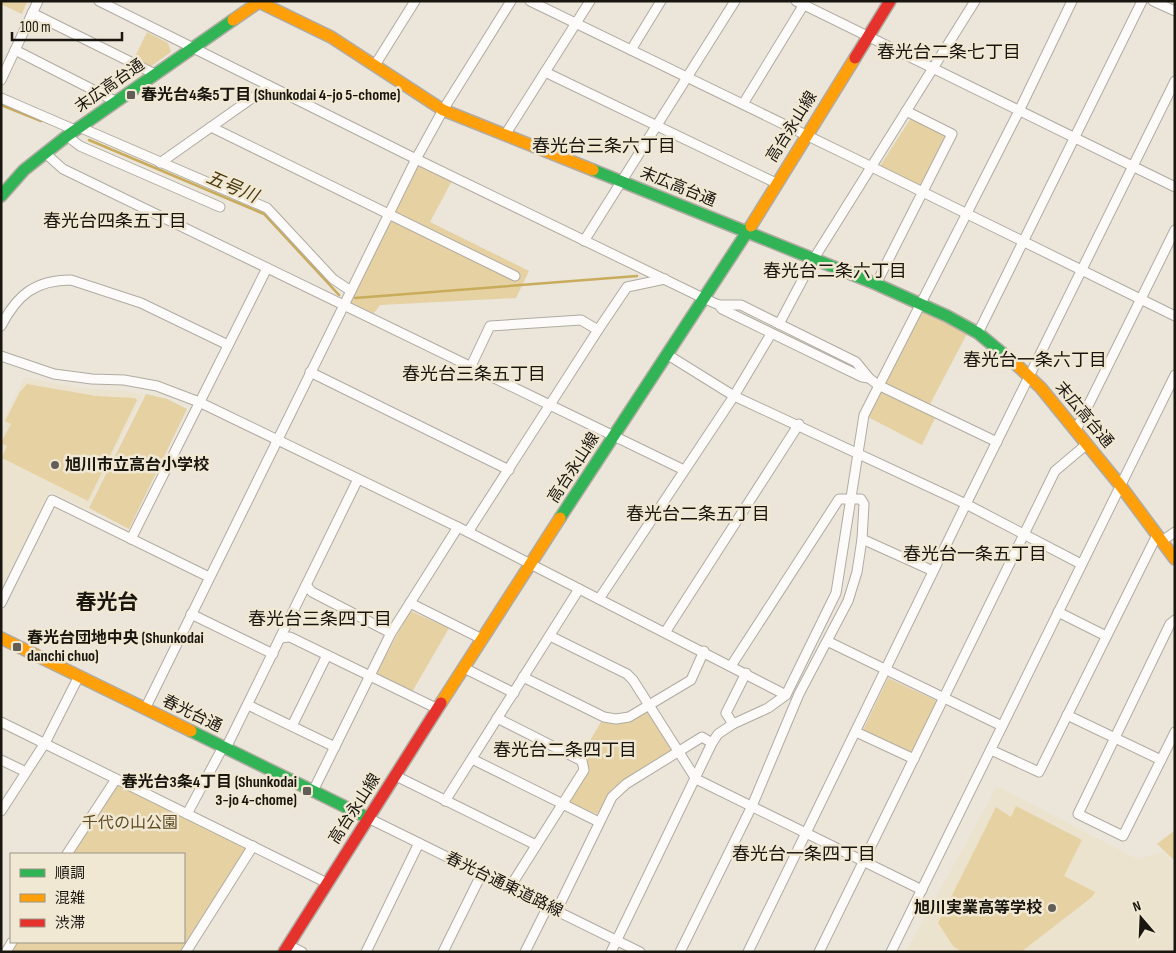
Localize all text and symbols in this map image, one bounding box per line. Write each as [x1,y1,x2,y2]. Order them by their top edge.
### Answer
scale bar [12,10,122,42]
text: 100 m [20,18,51,37]
district label: 春光台二条七丁目 [877,42,1021,63]
street label: 末広高台通 [72,55,148,117]
place label: 春光台4条5丁目 (Shunkodai 4-jo 5-chome) [141,86,400,105]
street label: 高台永山線 [763,88,821,166]
marker: 春光台4条5丁目 (Shunkodai 4-jo 5-chome) [125,89,137,101]
district label: 春光台三条六丁目 [532,136,676,157]
street label: 末広高台通 [637,163,719,211]
water label: 五号川 [203,167,263,208]
district label: 春光台四条五丁目 [43,211,187,232]
district label: 春光台二条六丁目 [763,261,907,282]
district label: 春光台一条六丁目 [963,350,1107,371]
district label: 春光台三条五丁目 [402,364,546,385]
street label: 末広高台通 [1051,378,1117,452]
street label: 高台永山線 [544,429,604,507]
place label: 旭川市立高台小学校 [65,456,209,475]
marker: 旭川市立高台小学校 [49,459,61,471]
district label: 春光台二条五丁目 [626,504,770,525]
district label: 春光台一条五丁目 [903,544,1047,565]
district label: 春光台 [76,590,139,615]
district label: 春光台三条四丁目 [248,609,392,630]
place label: 春光台団地中央 (Shunkodai danchi chuo) [27,629,204,666]
marker: 春光台団地中央 (Shunkodai danchi chuo) [11,641,23,653]
street label: 春光台通 [159,691,225,737]
district label: 春光台二条四丁目 [493,740,637,761]
street label: 高台永山線 [325,770,385,848]
place label: 春光台3条4丁目 (Shunkodai 3-jo 4-chome) [122,773,297,810]
marker: 春光台3条4丁目 (Shunkodai 3-jo 4-chome) [301,785,313,797]
park label: 千代の山公園 [82,814,178,833]
district label: 春光台一条四丁目 [732,844,876,865]
street label: 春光台通東道路線 [442,848,566,922]
legend [10,853,185,943]
text: 順調 [55,864,85,883]
text: 混雑 [55,889,85,908]
north arrow [1116,893,1166,943]
text: N [1131,897,1143,915]
place label: 旭川実業高等学校 [914,899,1042,918]
marker: 旭川実業高等学校 [1046,902,1058,914]
text: 渋滞 [55,914,85,933]

